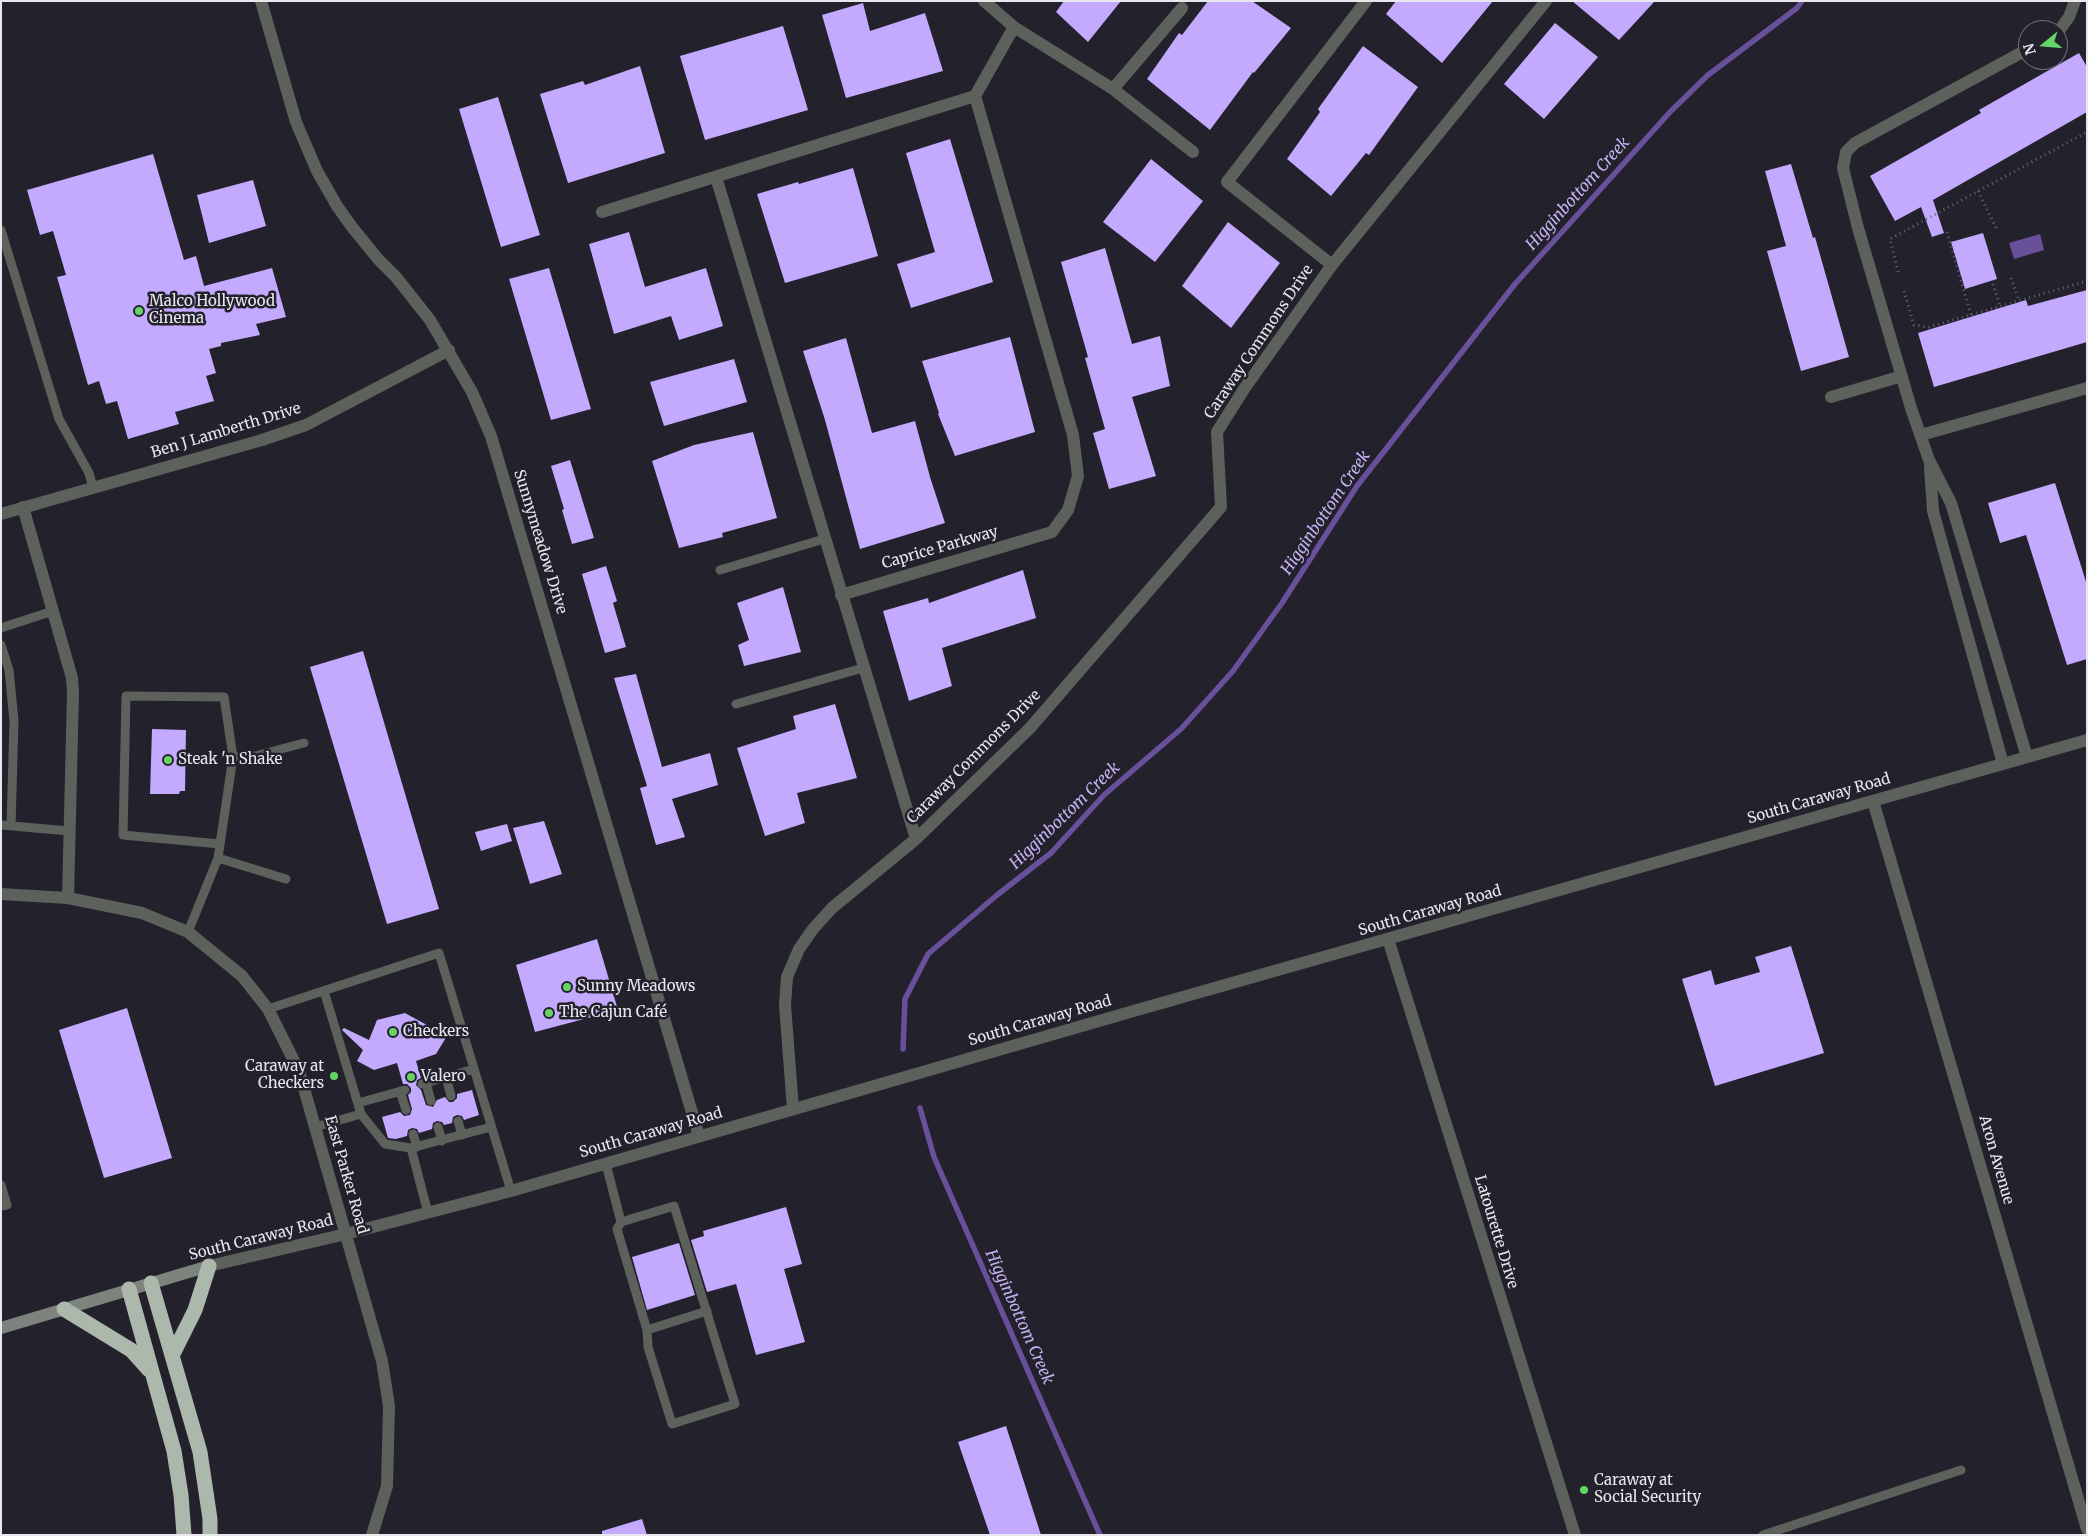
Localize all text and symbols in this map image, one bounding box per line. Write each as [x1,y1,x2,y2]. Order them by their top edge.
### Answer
north arrow [2018,20,2068,70]
text: N [2019,41,2040,57]
water label: Higginbottom Creek [1522,134,1634,254]
street label: Caraway Commons Drive [1201,262,1317,422]
place label: Malco Hollywood Cinema [149,293,275,328]
marker: Malco Hollywood Cinema [133,305,145,317]
street label: Ben J Lamberth Drive [149,400,303,462]
water label: Higginbottom Creek [1277,447,1375,579]
street label: Sunnymeadow Drive [509,468,571,616]
street label: Caprice Parkway [880,523,1000,573]
street label: Caraway Commons Drive [903,686,1045,828]
place label: Steak 'n Shake [178,751,282,769]
marker: Steak 'n Shake [162,754,174,766]
water label: Higginbottom Creek [1006,759,1124,873]
street label: South Caraway Road [1745,770,1893,828]
street label: South Caraway Road [1356,882,1504,940]
place label: Sunny Meadows [577,978,695,996]
marker: Sunny Meadows [561,981,573,993]
street label: South Caraway Road [966,992,1114,1050]
place label: The Cajun Café [559,1004,667,1022]
marker: The Cajun Café [543,1007,555,1019]
place label: Checkers [403,1023,469,1041]
marker: Checkers [387,1026,399,1038]
place label: Caraway at Checkers [245,1058,324,1093]
place label: Valero [421,1068,466,1086]
marker: Caraway at Checkers [328,1070,340,1082]
marker: Valero [405,1071,417,1083]
street label: South Caraway Road [577,1104,725,1162]
street label: Aron Avenue [1975,1113,2017,1207]
street label: East Parker Road [320,1114,372,1236]
street label: Latourette Drive [1470,1173,1522,1291]
street label: South Caraway Road [187,1211,335,1265]
water label: Higginbottom Creek [981,1247,1057,1387]
place label: Caraway at Social Security [1594,1472,1701,1507]
marker: Caraway at Social Security [1578,1484,1590,1496]

